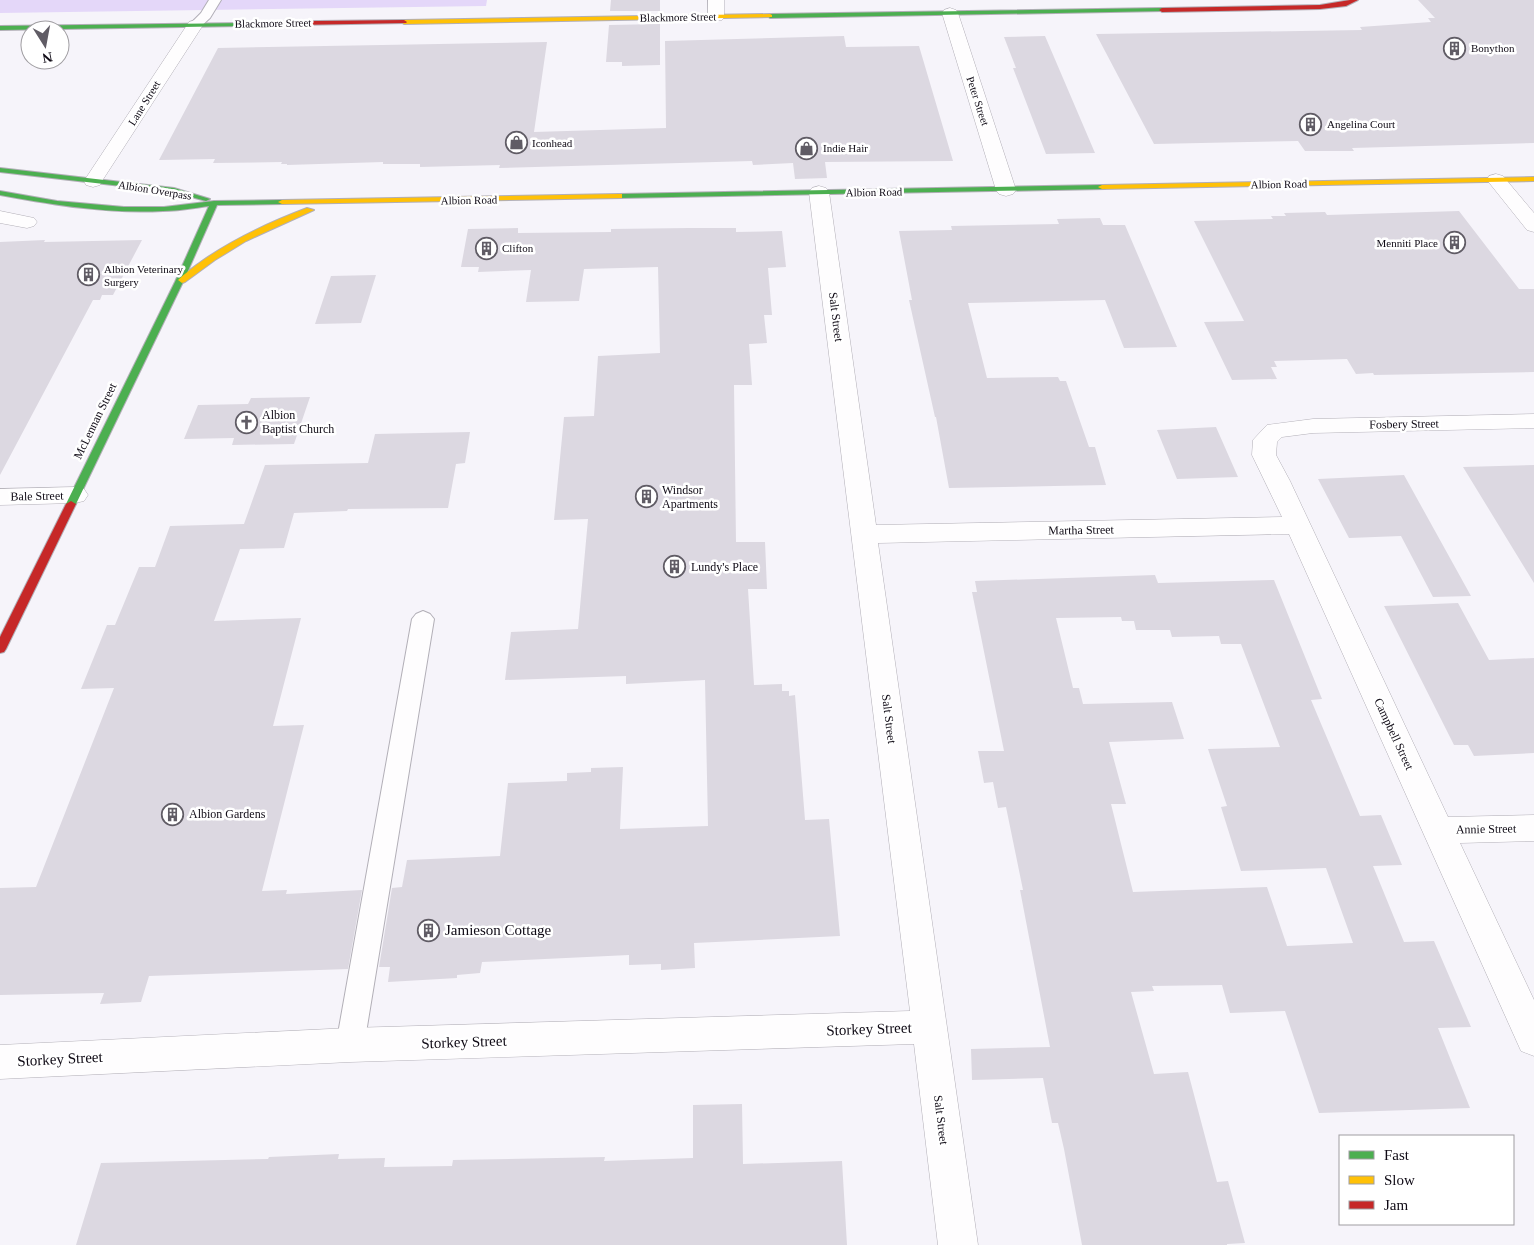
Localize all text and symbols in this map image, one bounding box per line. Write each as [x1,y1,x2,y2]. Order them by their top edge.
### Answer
street label: Blackmore Street [640,10,716,24]
street label: Blackmore Street [235,16,311,30]
north arrow [20,20,70,70]
building icon: Bonython [1443,36,1467,60]
place label: Bonython [1471,42,1515,54]
text: N [41,49,54,66]
street label: Peter Street [964,75,992,127]
street label: Lane Street [126,78,162,128]
building icon: Angelina Court [1299,112,1323,136]
place label: Angelina Court [1327,118,1395,130]
shop icon: Iconhead [504,131,528,155]
shop icon: Indie Hair [795,136,819,160]
place label: Iconhead [532,137,573,149]
place label: Indie Hair [823,142,868,154]
street label: Albion Road [1251,177,1308,190]
street label: Albion Overpass [117,178,193,202]
street label: Albion Road [846,185,903,198]
street label: Albion Road [441,193,498,206]
building icon: Menniti Place [1442,231,1466,255]
building icon: Clifton [474,236,498,260]
place label: Menniti Place [1377,237,1438,249]
place label: Clifton [502,242,534,254]
building icon: Albion Veterinary Surgery [76,263,100,287]
place label: Albion Veterinary Surgery [104,263,183,288]
street label: Salt Street [826,291,846,343]
street label: McLennan Street [71,380,120,461]
place label: Albion Baptist Church [262,408,334,436]
church icon: Albion Baptist Church [234,410,258,434]
street label: Fosbery Street [1369,416,1440,432]
place label: Windsor Apartments [662,483,718,511]
building icon: Windsor Apartments [634,485,658,509]
street label: Bale Street [10,489,64,503]
street label: Martha Street [1048,522,1115,538]
building icon: Lundy's Place [663,555,687,579]
place label: Lundy's Place [691,560,758,574]
street label: Salt Street [879,693,899,745]
street label: Campbell Street [1371,696,1417,773]
building icon: Albion Gardens [161,802,185,826]
place label: Albion Gardens [189,807,266,821]
street label: Annie Street [1456,821,1517,837]
building icon: Jamieson Cottage [417,918,441,942]
place label: Jamieson Cottage [445,922,552,938]
street label: Storkey Street [826,1019,913,1038]
street label: Storkey Street [421,1032,508,1051]
street label: Storkey Street [17,1049,104,1069]
street label: Salt Street [931,1094,951,1146]
legend [1339,1135,1514,1225]
text: Fast [1384,1147,1410,1163]
text: Slow [1384,1172,1415,1188]
text: Jam [1384,1197,1408,1213]

